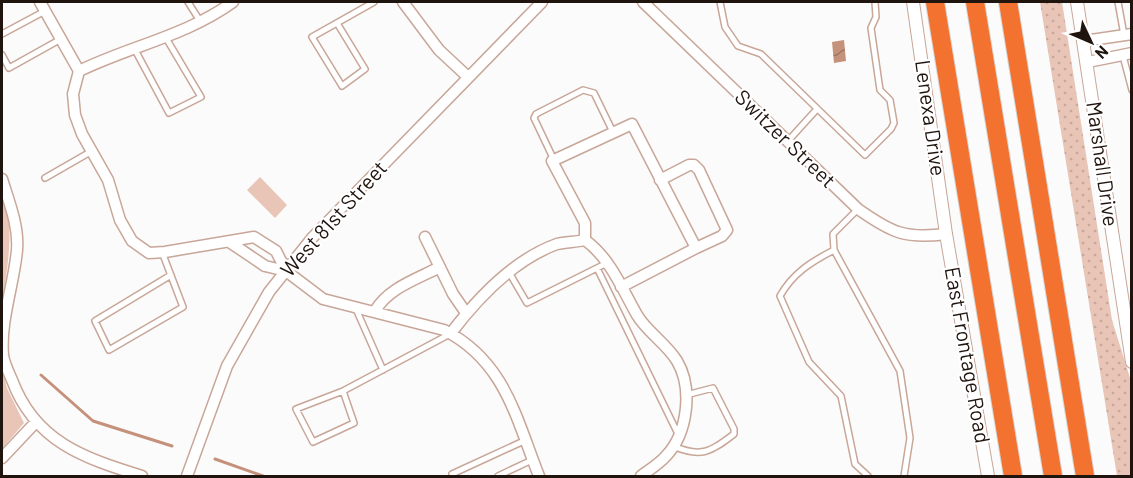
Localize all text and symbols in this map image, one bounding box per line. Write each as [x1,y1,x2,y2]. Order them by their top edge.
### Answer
north arrow [1061,12,1121,72]
text: N [1092,42,1113,63]
street label: Lenexa Drive [911,58,952,177]
street label: Switzer Street [731,84,842,192]
street label: Marshall Drive [1082,100,1125,228]
street label: West 81st Street [274,155,391,281]
street label: East Frontage Road [941,265,996,445]

